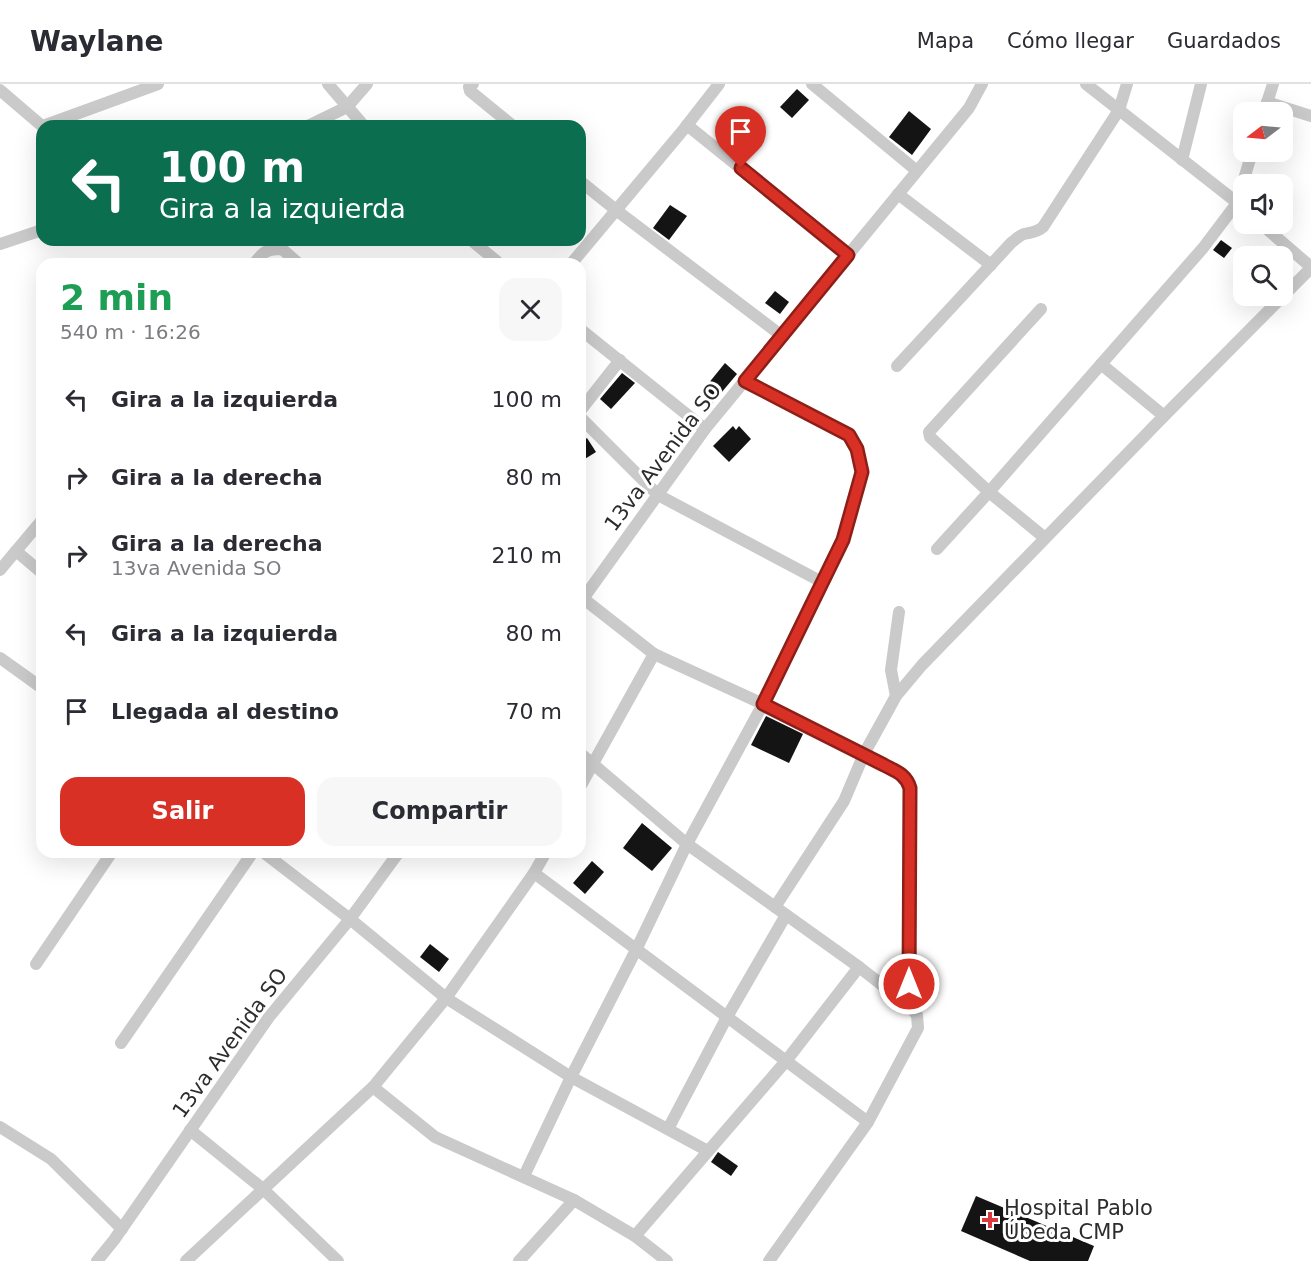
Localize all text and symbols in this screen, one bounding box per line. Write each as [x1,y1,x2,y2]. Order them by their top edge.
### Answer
text: Waylane [30,25,164,58]
text: Mapa [917,29,974,53]
text: Cómo llegar [1007,29,1134,53]
text: Guardados [1167,29,1281,53]
north arrow [1233,102,1293,162]
map controls [1233,102,1293,306]
pin [715,106,766,168]
icon: arrive [724,115,757,148]
text: 100 m [159,143,305,192]
icon: left [60,144,138,222]
button: sound [1233,174,1293,234]
text: Gira a la izquierda [159,193,406,224]
button: search [1233,246,1293,306]
text: 2 min [60,277,173,318]
button: close [499,278,562,341]
text: 540 m · 16:26 [60,320,201,344]
street label: 13va Avenida SO [600,378,726,536]
icon: left [60,383,93,416]
text: Gira a la izquierda [111,387,338,412]
text: 100 m [492,387,562,412]
icon: right [60,461,93,494]
text: Gira a la derecha [111,465,323,490]
text: 80 m [506,465,562,490]
text: Gira a la derecha [111,531,323,556]
icon: right [60,539,93,572]
text: 210 m [492,543,562,568]
text: 13va Avenida SO [111,556,282,580]
icon: left [60,617,93,650]
text: Gira a la izquierda [111,621,338,646]
text: 80 m [506,621,562,646]
icon: arrive [60,695,93,728]
text: Llegada al destino [111,699,339,724]
text: 70 m [506,699,562,724]
button: Salir [60,777,305,846]
button: Compartir [317,777,562,846]
position arrow [877,952,941,1016]
street label: 13va Avenida SO [168,964,292,1122]
place label: Hospital Pablo Úbeda CMP [1004,1196,1153,1244]
marker: Hospital Pablo Úbeda CMP [981,1211,999,1229]

